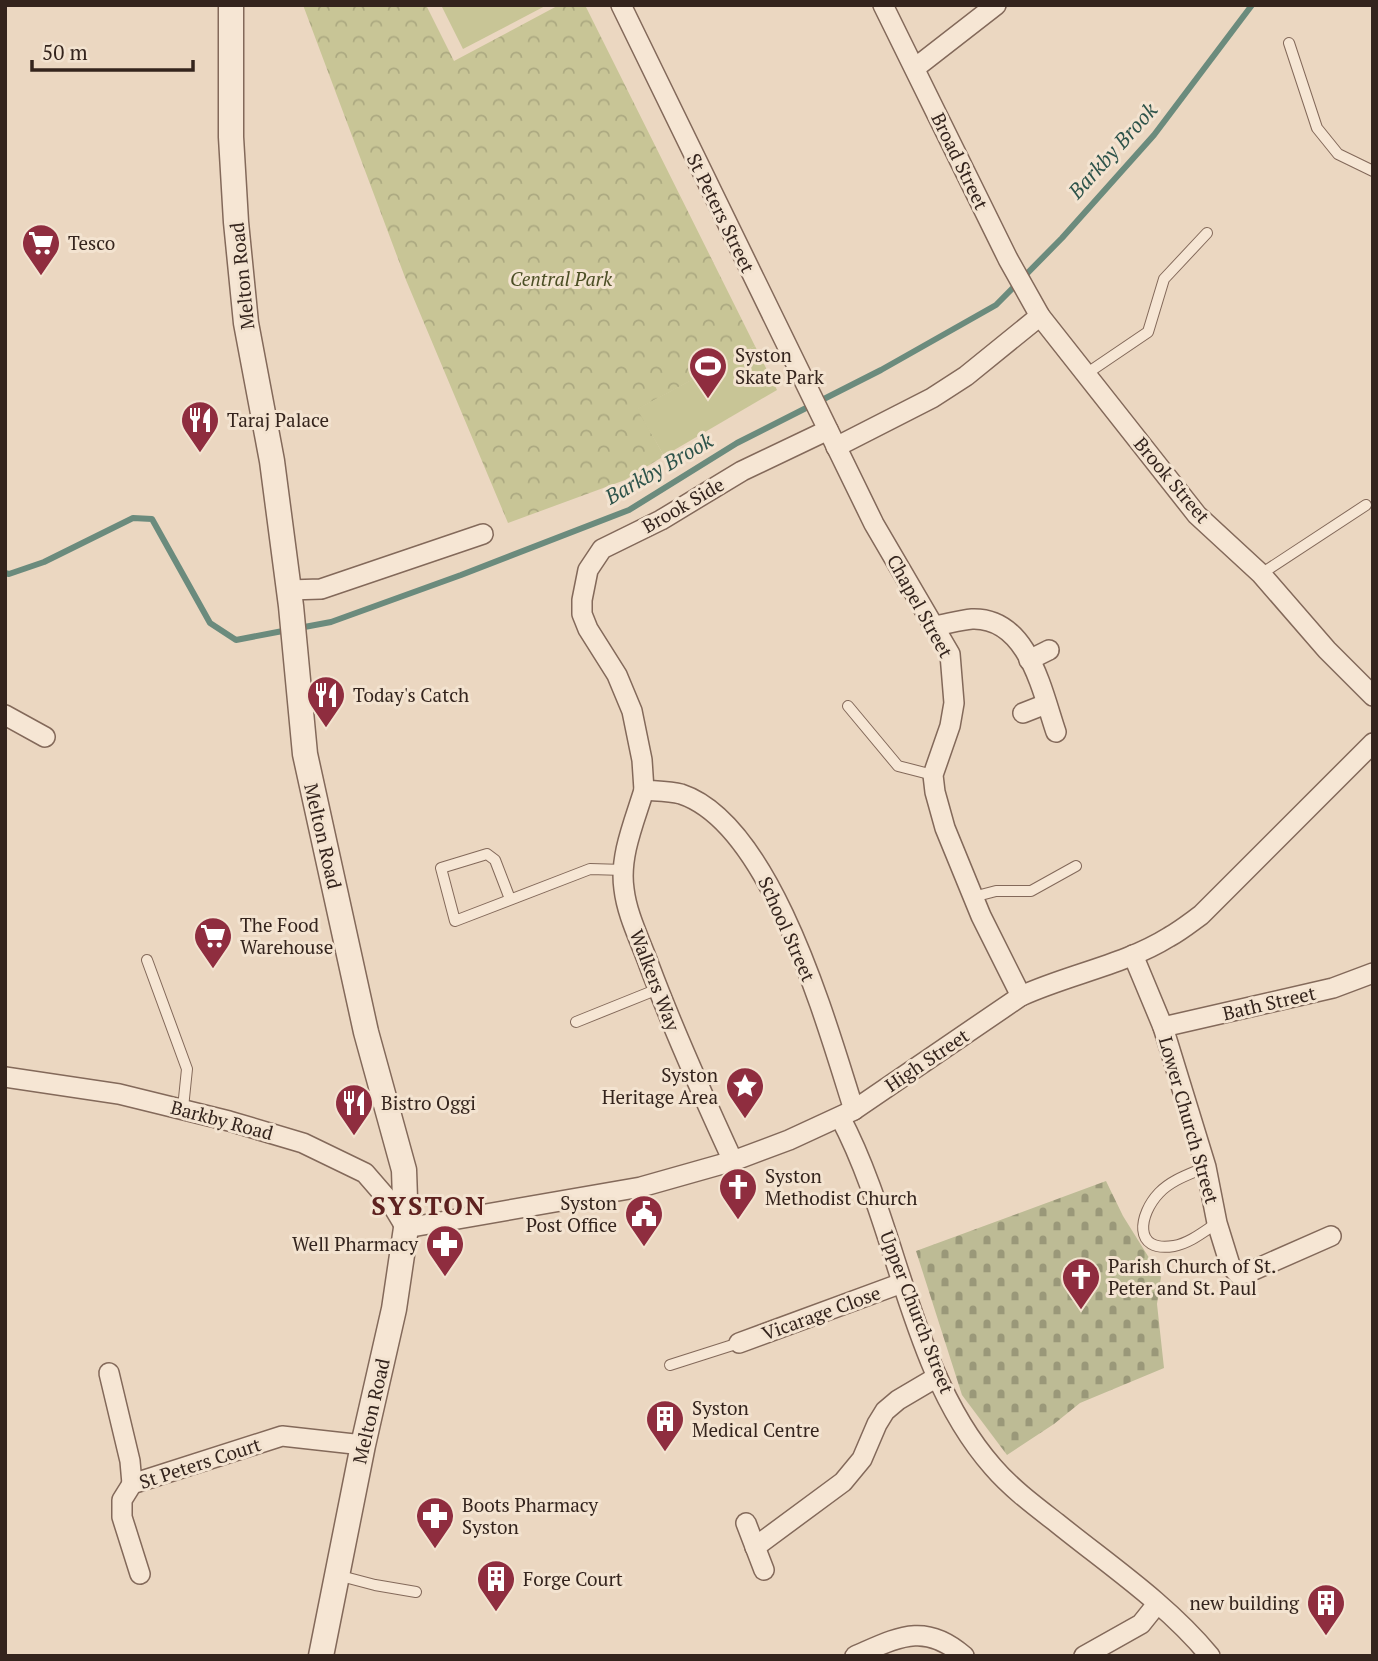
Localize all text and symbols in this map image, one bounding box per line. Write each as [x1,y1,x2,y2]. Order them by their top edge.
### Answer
scale bar [32,28,192,72]
text: 50 m [42,38,88,66]
water label: Barkby Brook [1061,96,1163,205]
street label: Broad Street [926,108,995,213]
street label: St Peters Street [682,149,761,277]
street label: Melton Road [223,221,260,331]
supermarket icon: Tesco [20,222,62,277]
place label: Tesco [68,230,115,255]
park label: Central Park [510,266,613,291]
place label: Syston Skate Park [735,342,824,389]
sports icon: Syston Skate Park [687,345,729,400]
restaurant icon: Taraj Palace [179,399,221,454]
place label: Taraj Palace [227,407,329,432]
water label: Barkby Brook [599,426,718,511]
street label: Brook Street [1129,431,1216,528]
street label: Brook Side [637,471,728,538]
street label: Chapel Street [882,550,959,662]
restaurant icon: Today's Catch [305,674,347,729]
place label: Today's Catch [353,682,469,707]
street label: Melton Road [299,781,348,892]
street label: School Street [753,872,822,985]
place label: The Food Warehouse [240,912,333,959]
supermarket icon: The Food Warehouse [192,915,234,970]
street label: Walkers Way [625,925,686,1035]
street label: Bath Street [1220,980,1318,1025]
street label: High Street [880,1022,974,1097]
street label: Lower Church Street [1154,1033,1225,1206]
place label: Syston Heritage Area [602,1062,718,1109]
place icon: Syston Heritage Area [724,1065,766,1120]
restaurant icon: Bistro Oggi [333,1082,375,1137]
place label: Bistro Oggi [381,1090,476,1115]
street label: Barkby Road [168,1094,277,1145]
place label: Syston Methodist Church [765,1163,918,1210]
church icon: Syston Methodist Church [717,1166,759,1221]
district label: SYSTON [371,1188,487,1222]
place label: Syston Post Office [526,1190,617,1237]
public building icon: Syston Post Office [623,1193,665,1248]
pharmacy icon: Well Pharmacy [424,1223,466,1278]
street label: Upper Church Street [875,1227,960,1397]
place label: Well Pharmacy [292,1231,418,1256]
place label: Parish Church of St. Peter and St. Paul [1108,1253,1276,1300]
church icon: Parish Church of St. Peter and St. Paul [1060,1256,1102,1311]
street label: Vicarage Close [758,1279,884,1346]
street label: Melton Road [346,1355,395,1466]
place label: Syston Medical Centre [692,1395,820,1442]
building icon: Syston Medical Centre [644,1398,686,1453]
street label: St Peters Court [136,1431,264,1494]
place label: Boots Pharmacy Syston [462,1492,599,1539]
pharmacy icon: Boots Pharmacy Syston [414,1495,456,1550]
building icon: Forge Court [475,1558,517,1613]
place label: Forge Court [523,1566,623,1591]
building icon: new building [1305,1582,1347,1637]
place label: new building [1189,1590,1300,1615]

